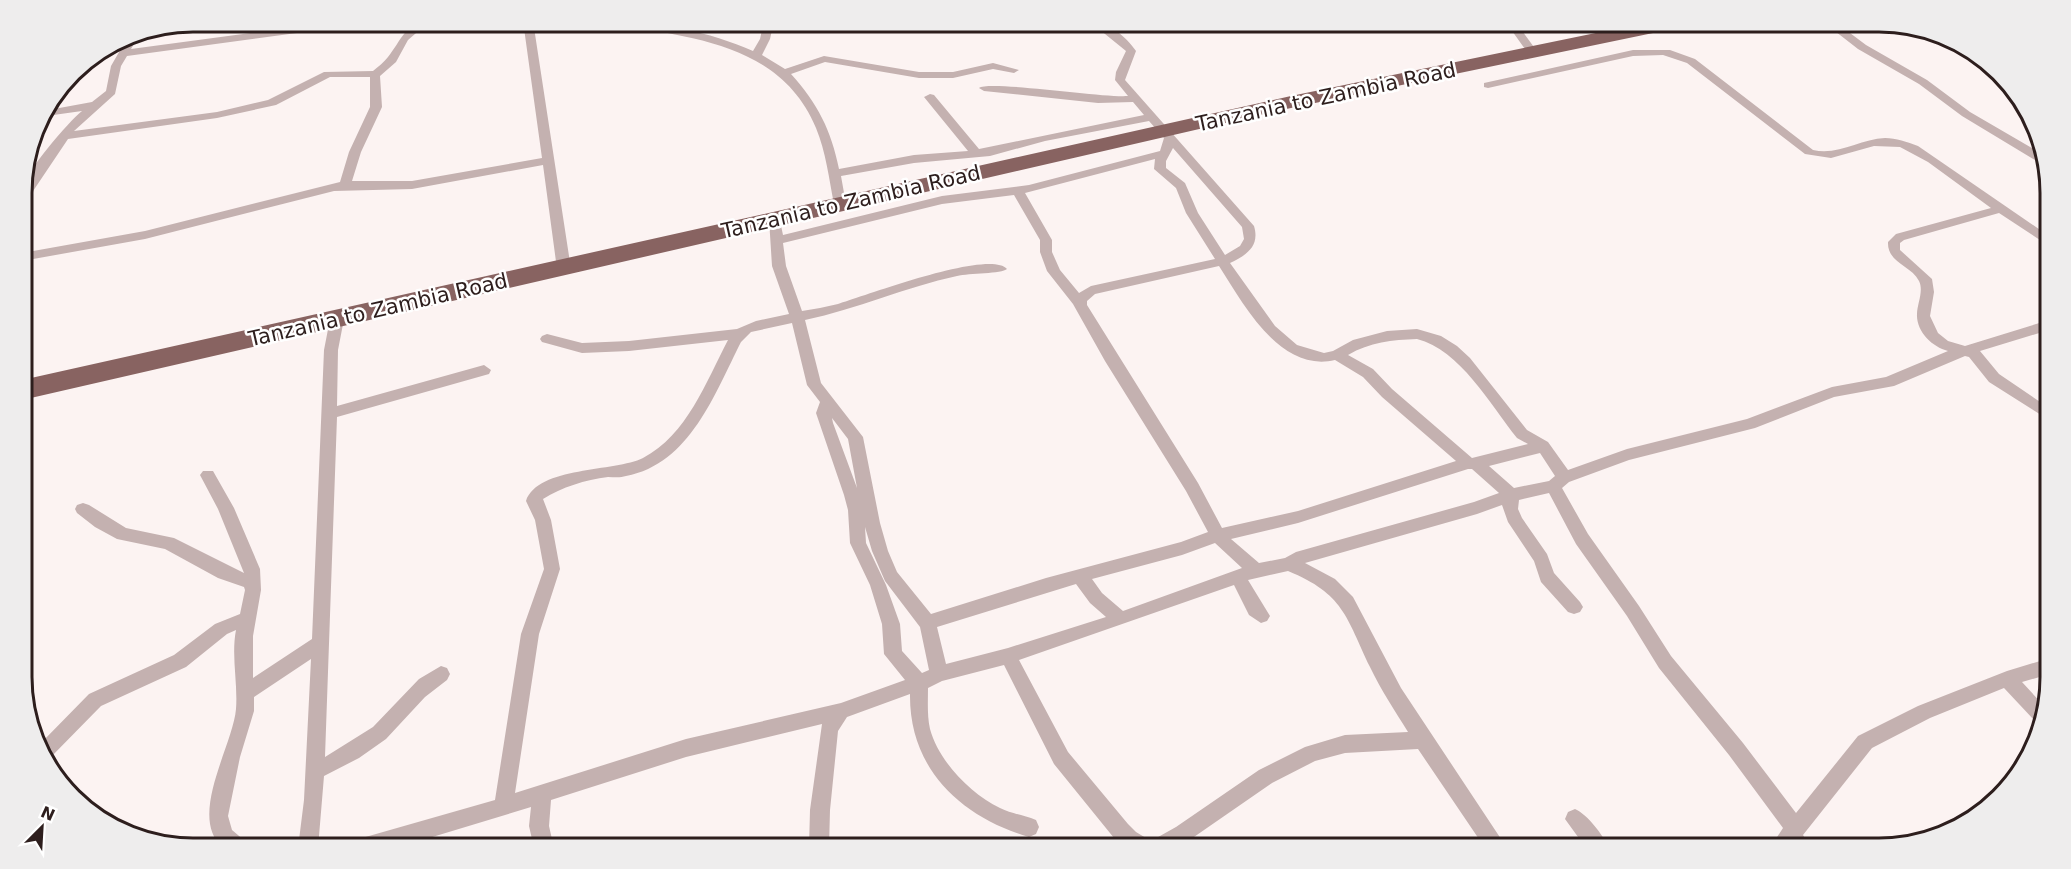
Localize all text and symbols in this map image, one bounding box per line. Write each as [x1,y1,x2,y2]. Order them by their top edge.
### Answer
street label: Tanzania to Zambia Road [1193,58,1458,136]
street label: Tanzania to Zambia Road [718,161,983,244]
street label: Tanzania to Zambia Road [245,269,510,352]
north arrow [12,797,72,857]
text: N [38,802,58,825]

